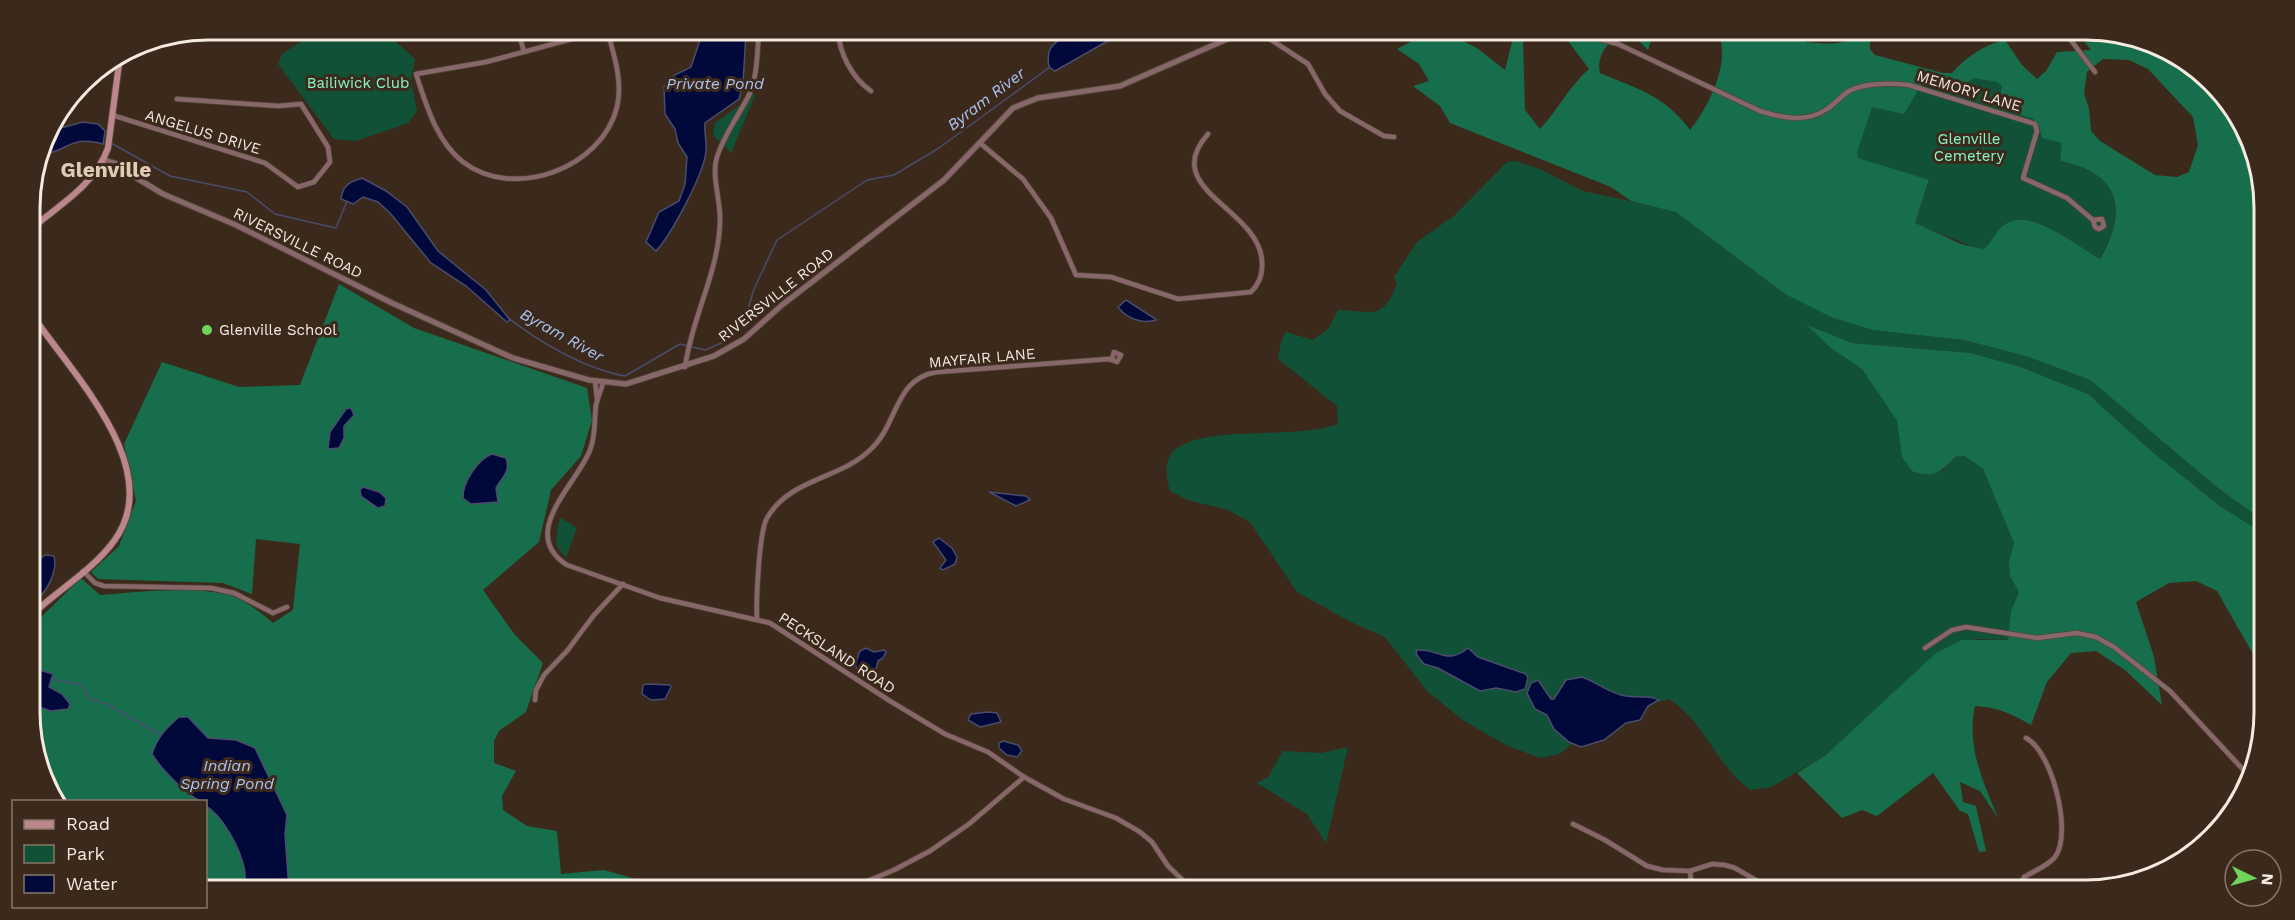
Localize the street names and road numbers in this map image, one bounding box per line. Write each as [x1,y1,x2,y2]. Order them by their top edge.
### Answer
street label: MEMORY LANE [1914,67,2024,115]
street label: ANGELUS DRIVE [143,106,263,158]
street label: RIVERSVILLE ROAD [231,204,365,282]
street label: RIVERSVILLE ROAD [715,244,837,346]
street label: MAYFAIR LANE [928,344,1036,372]
street label: PECKSLAND ROAD [775,609,899,697]

